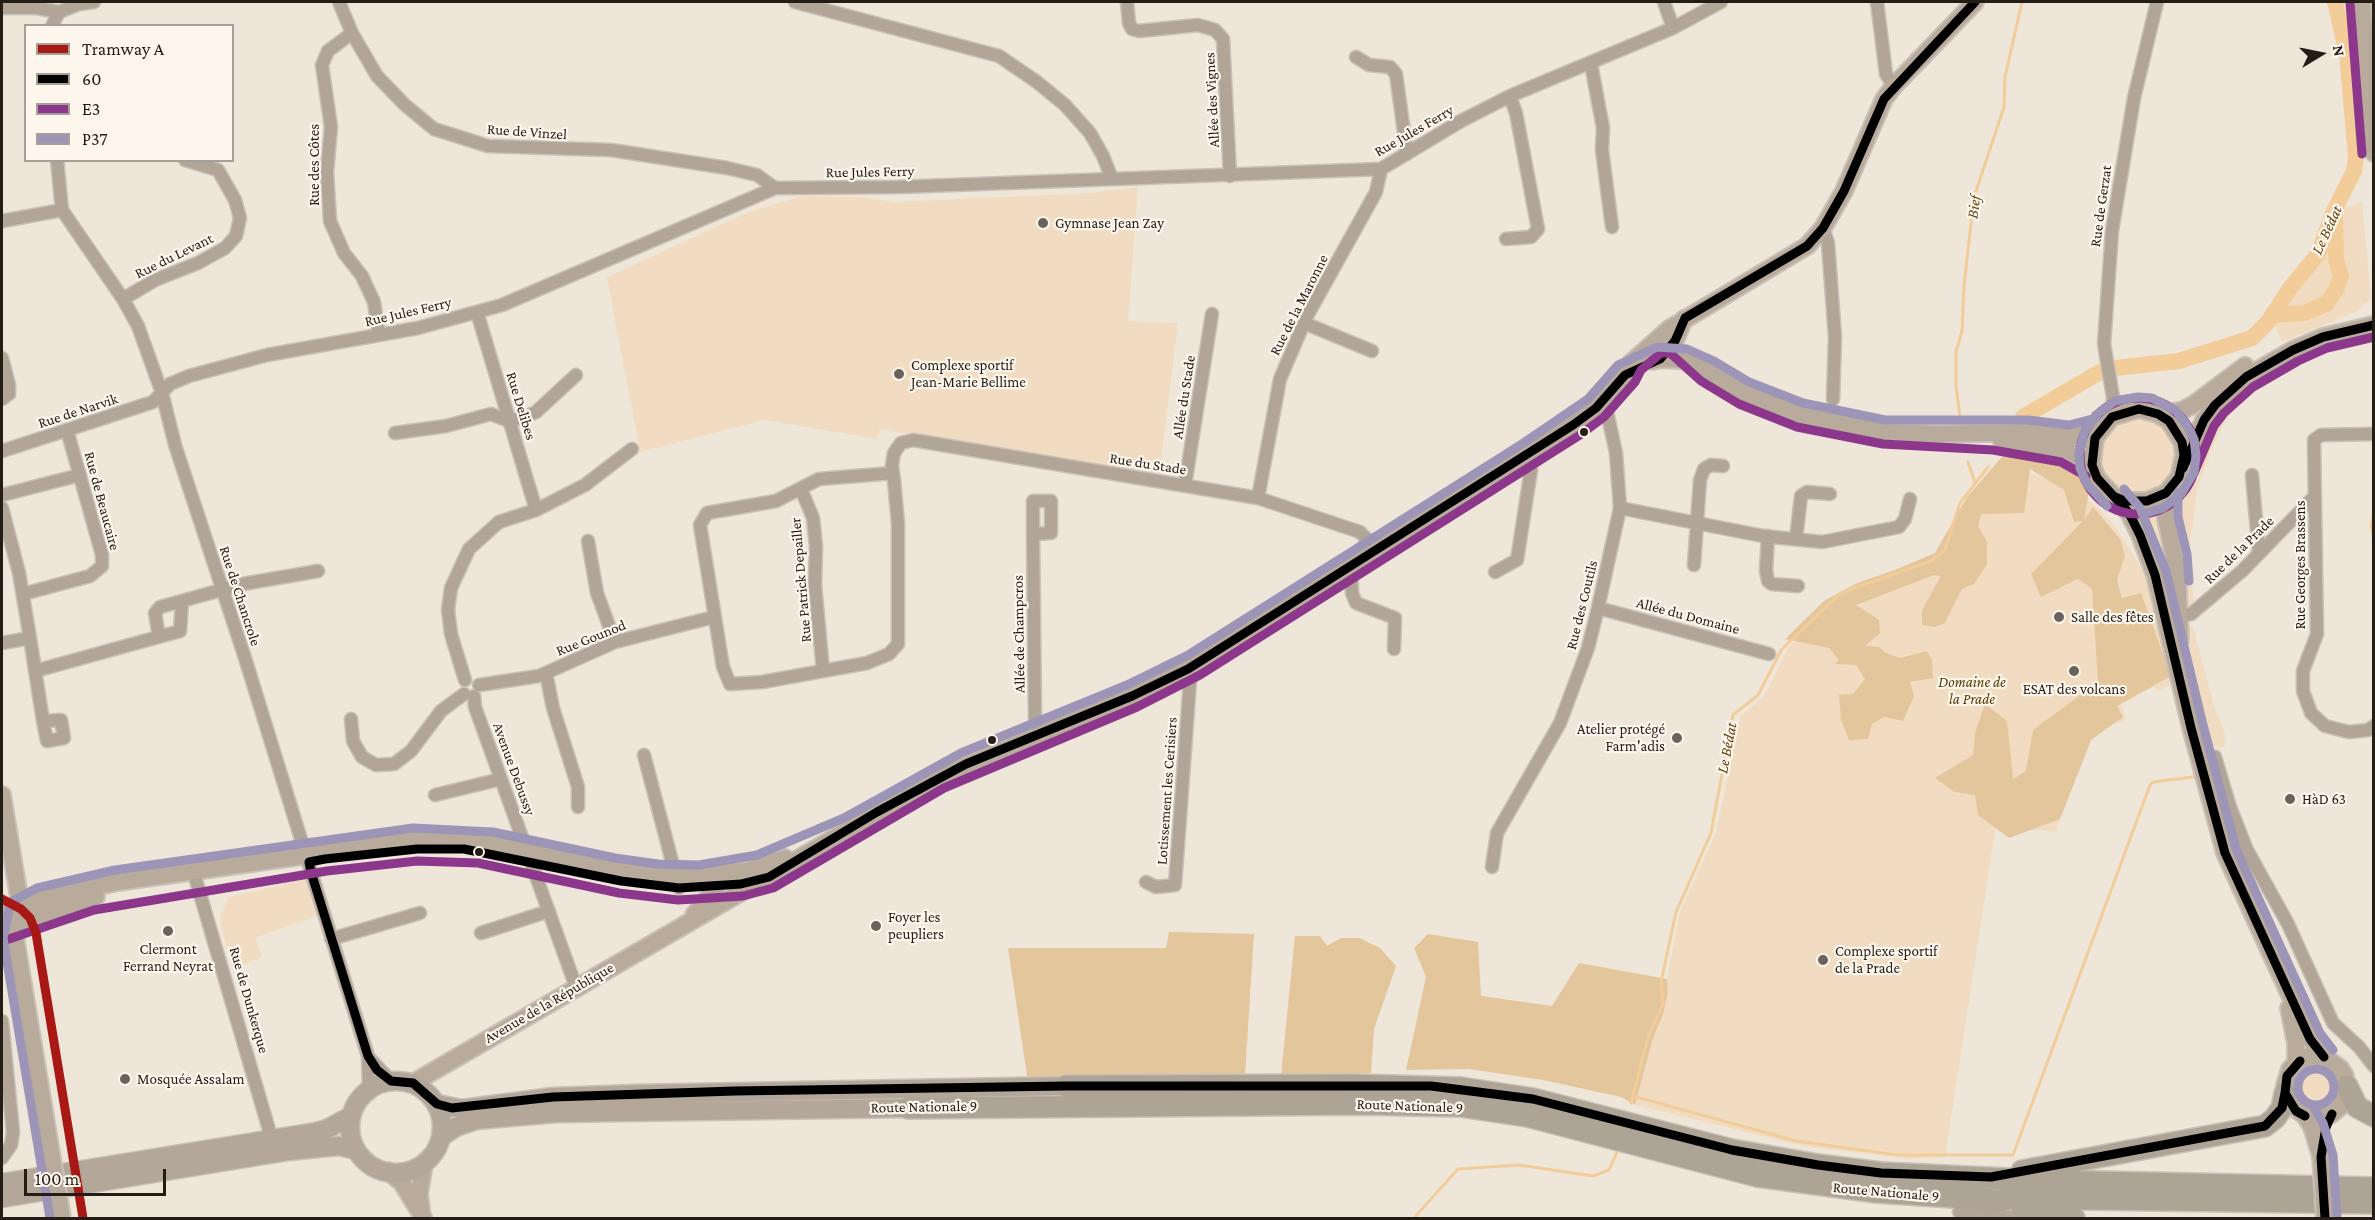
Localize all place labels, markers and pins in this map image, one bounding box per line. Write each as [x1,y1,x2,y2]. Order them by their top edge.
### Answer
place label: Gymnase Jean Zay [1055,214,1164,232]
marker: Gymnase Jean Zay [1036,216,1050,230]
place label: Complexe sportif Jean-Marie Bellime [911,356,1026,391]
marker: Complexe sportif Jean-Marie Bellime [892,367,906,381]
unlabelled marker [1578,426,1590,438]
place label: Salle des fêtes [2071,608,2154,626]
marker: Salle des fêtes [2052,610,2066,624]
marker: ESAT des volcans [2067,664,2081,678]
place label: ESAT des volcans [2023,680,2125,698]
place label: Atelier protégé Farm'adis [1577,720,1665,755]
marker: Atelier protégé Farm'adis [1670,731,1684,745]
unlabelled marker [986,734,998,746]
place label: HàD 63 [2302,790,2346,808]
marker: HàD 63 [2283,792,2297,806]
unlabelled marker [473,846,485,858]
place label: Foyer les peupliers [888,908,944,943]
marker: Foyer les peupliers [869,919,883,933]
marker: Clermont Ferrand Neyrat [161,924,175,938]
place label: Clermont Ferrand Neyrat [123,940,213,975]
place label: Complexe sportif de la Prade [1835,942,1938,977]
marker: Complexe sportif de la Prade [1816,953,1830,967]
place label: Mosquée Assalam [137,1070,245,1088]
marker: Mosquée Assalam [118,1072,132,1086]

